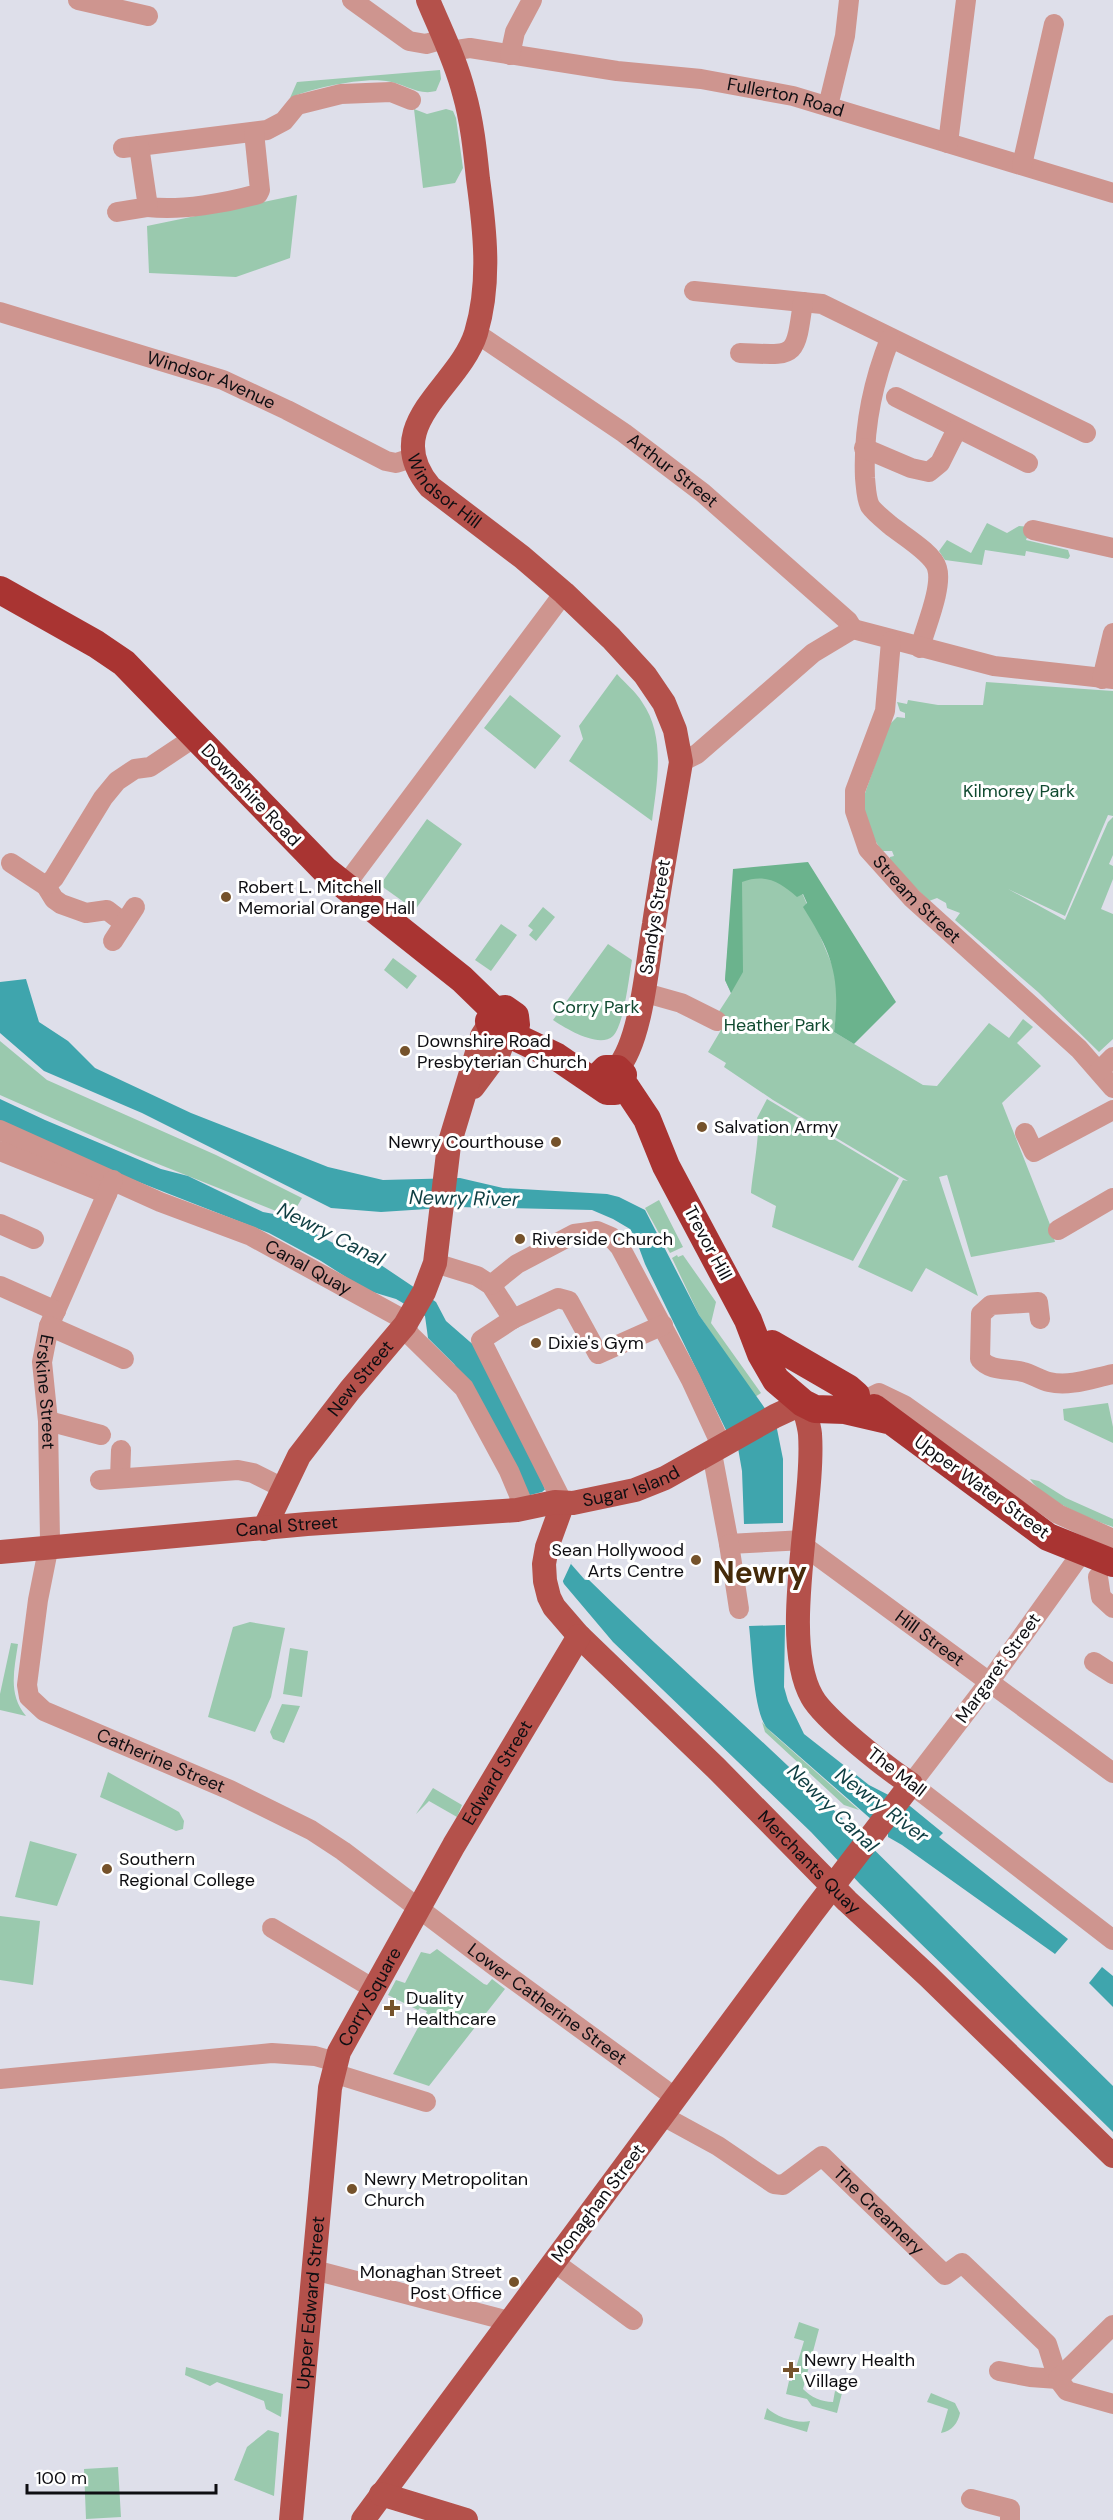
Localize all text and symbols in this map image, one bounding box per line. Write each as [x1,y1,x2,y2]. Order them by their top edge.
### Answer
street label: Fullerton Road [725,72,847,123]
street label: Windsor Avenue [144,345,280,415]
street label: Arthur Street [622,428,723,513]
street label: Windsor Hill [401,450,486,534]
street label: Downshire Road [196,739,306,851]
park label: Kilmorey Park [963,779,1075,803]
street label: Stream Street [867,850,966,949]
street label: Sandys Street [634,858,676,976]
place label: Robert L. Mitchell Memorial Orange Hall [238,875,415,920]
marker: Robert L. Mitchell Memorial Orange Hall [219,890,233,904]
park label: Corry Park [552,995,640,1019]
park label: Heather Park [724,1013,830,1037]
place label: Downshire Road Presbyterian Church [417,1029,587,1074]
marker: Downshire Road Presbyterian Church [398,1044,412,1058]
place label: Salvation Army [714,1115,838,1139]
marker: Salvation Army [695,1120,709,1134]
place label: Newry Courthouse [388,1130,544,1154]
marker: Newry Courthouse [549,1135,563,1149]
water label: Newry River [409,1184,520,1212]
water label: Newry Canal [273,1196,389,1272]
street label: Trevor Hill [678,1202,738,1284]
place label: Riverside Church [532,1227,673,1251]
marker: Riverside Church [513,1232,527,1246]
street label: Canal Quay [261,1234,356,1301]
place label: Dixie's Gym [548,1331,644,1355]
street label: Erskine Street [30,1332,60,1450]
street label: New Street [322,1335,399,1421]
marker: Dixie's Gym [529,1336,543,1350]
street label: Upper Water Street [910,1430,1054,1544]
street label: Sugar Island [580,1460,684,1513]
street label: Canal Street [235,1510,339,1542]
place label: Sean Hollywood Arts Centre [551,1538,684,1583]
marker: Sean Hollywood Arts Centre [689,1553,703,1567]
district label: Newry [713,1553,807,1592]
street label: Hill Street [890,1605,969,1672]
street label: Margaret Street [950,1608,1046,1728]
street label: Edward Street [457,1716,538,1829]
street label: Catherine Street [93,1723,229,1799]
street label: The Mall [863,1741,931,1803]
water label: Newry Canal [782,1758,884,1858]
water label: Newry River [830,1761,934,1849]
street label: Merchants Quay [752,1805,866,1920]
place label: Southern Regional College [119,1847,255,1892]
marker: Southern Regional College [100,1862,114,1876]
street label: Lower Catherine Street [463,1938,632,2070]
street label: Corry Square [332,1943,407,2051]
place label: Duality Healthcare [406,1986,496,2031]
marker: Duality Healthcare [383,1999,401,2017]
street label: Monaghan Street [546,2139,650,2267]
street label: The Creamery [828,2161,929,2260]
place label: Newry Metropolitan Church [364,2167,528,2212]
marker: Newry Metropolitan Church [345,2182,359,2196]
street label: Upper Edward Street [291,2215,330,2391]
place label: Monaghan Street Post Office [360,2260,502,2305]
marker: Monaghan Street Post Office [507,2275,521,2289]
place label: Newry Health Village [804,2348,915,2393]
marker: Newry Health Village [782,2361,800,2379]
scale bar [27,2457,216,2495]
text: 100 m [36,2466,87,2490]

